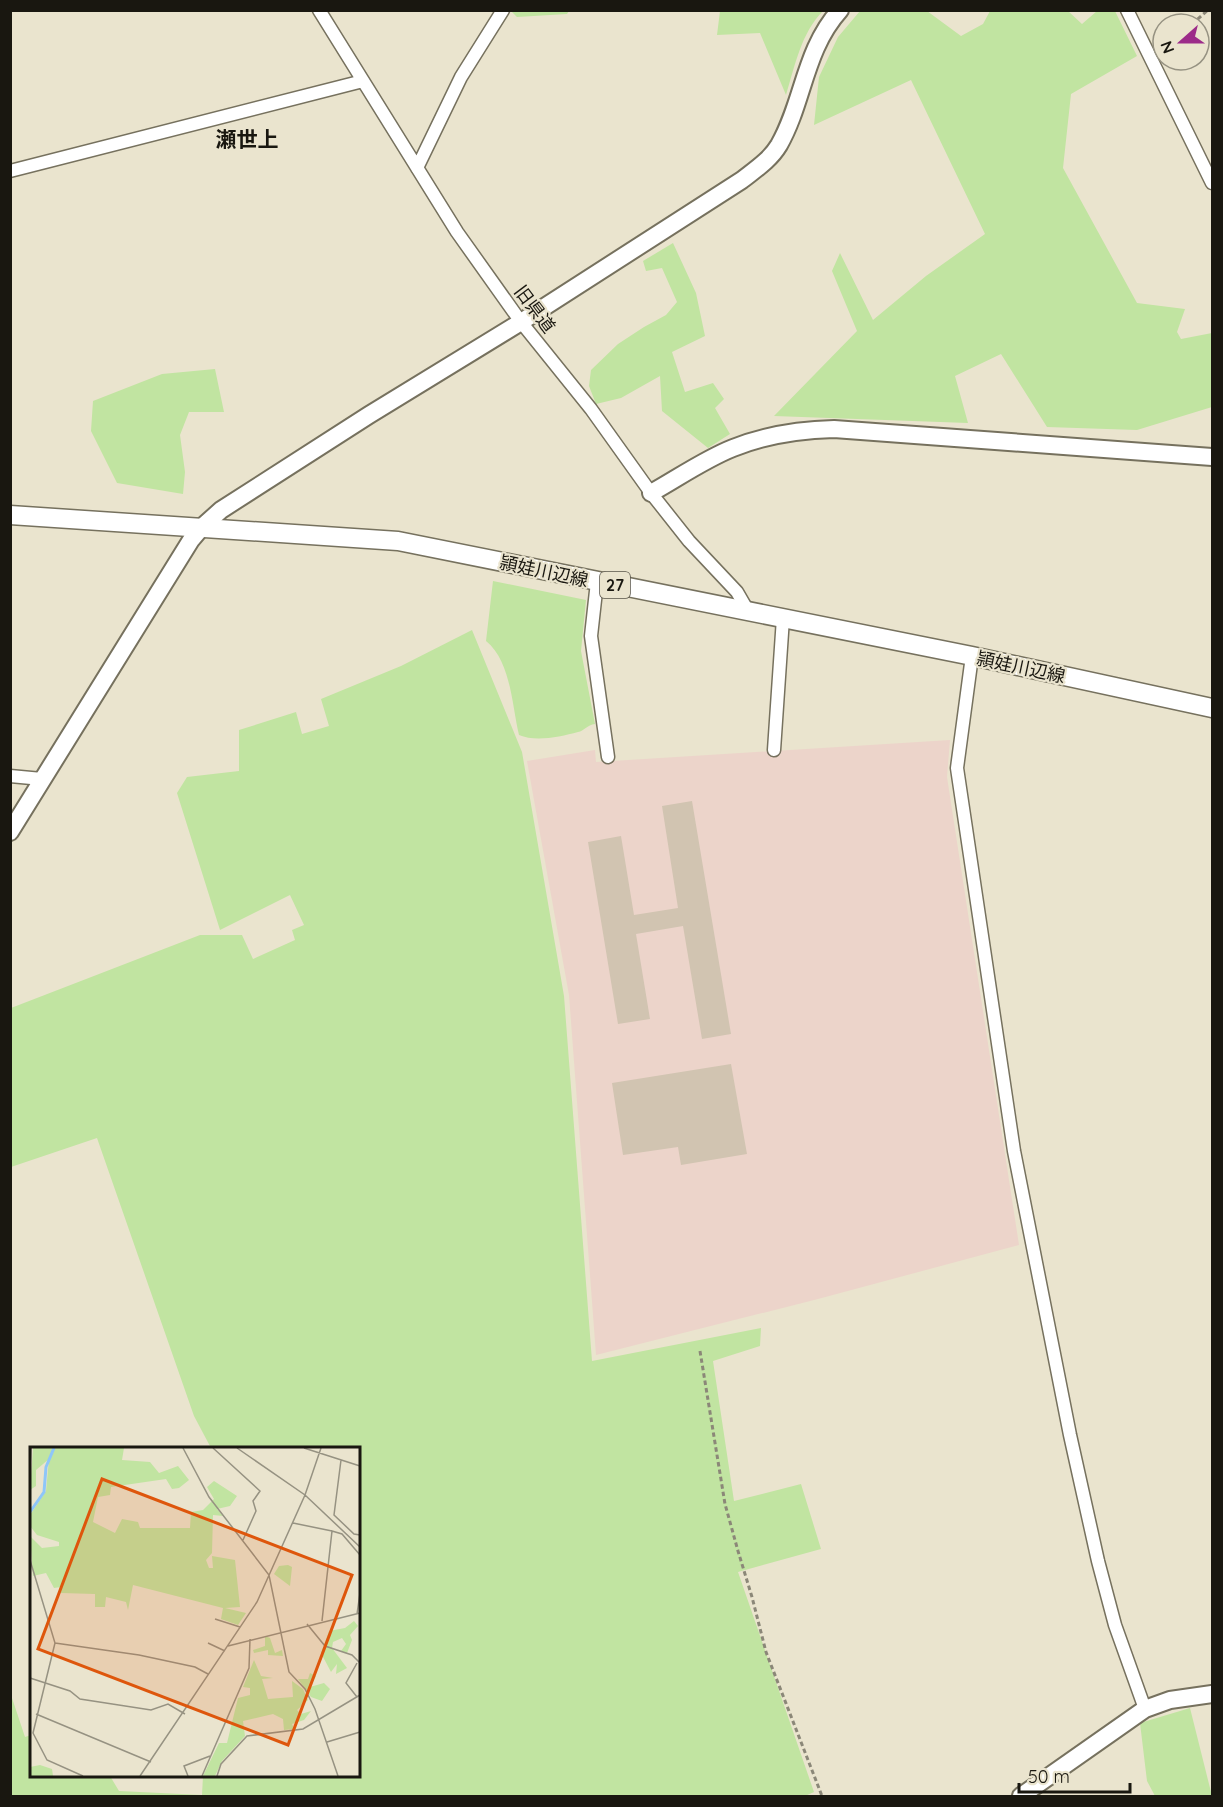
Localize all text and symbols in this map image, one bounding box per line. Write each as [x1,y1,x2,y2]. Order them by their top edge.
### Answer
north arrow [1151,12,1211,72]
text: N [1156,38,1178,56]
district label: 瀬世上 [216,126,279,152]
street label: 旧県道 [510,281,560,337]
street label: 頴娃川辺線 [498,550,590,592]
road number: 27 [600,572,630,598]
street label: 頴娃川辺線 [975,646,1067,688]
inset map [30,1447,360,1777]
scale bar [1019,1756,1130,1794]
text: 50 m [1028,1765,1070,1788]

